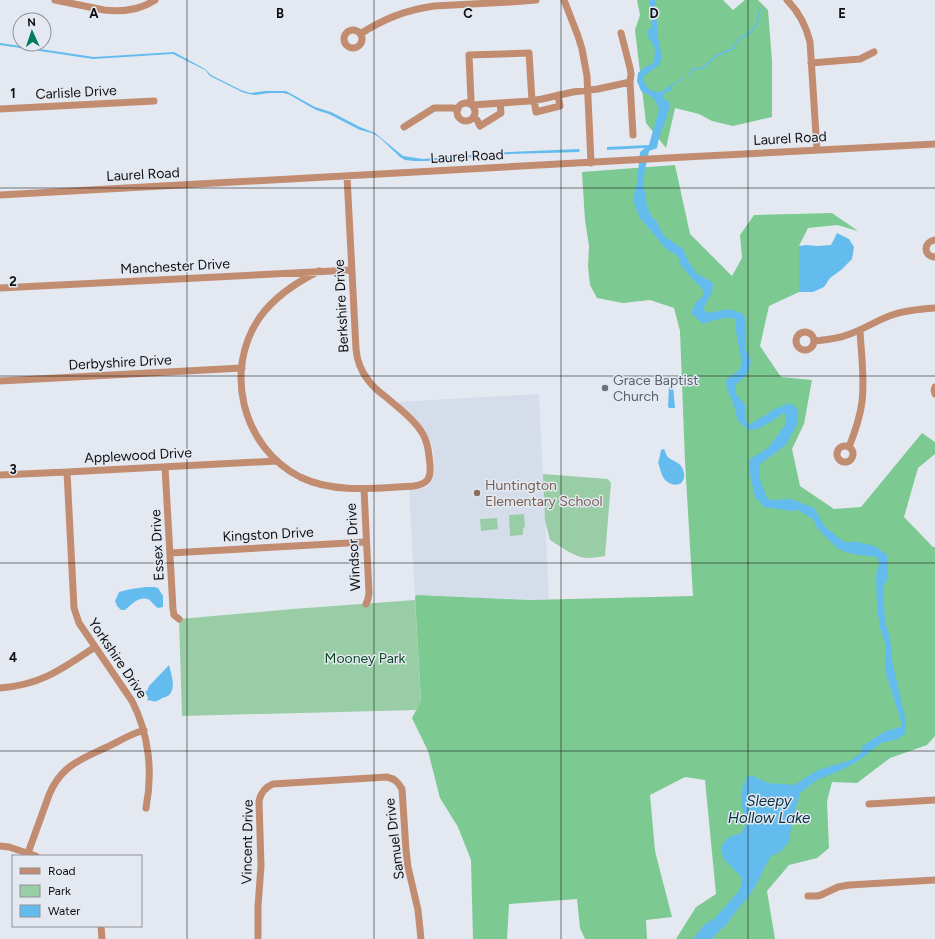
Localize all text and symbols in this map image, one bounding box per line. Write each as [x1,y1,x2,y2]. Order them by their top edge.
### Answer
text: A [89,6,99,21]
text: B [276,6,284,21]
text: C [463,6,473,21]
text: D [649,6,659,21]
text: E [838,6,846,21]
north arrow [12,12,52,52]
text: N [27,16,36,29]
street label: Carlisle Drive [35,82,117,103]
text: 1 [10,86,16,101]
street label: Laurel Road [753,128,827,149]
street label: Laurel Road [430,146,504,167]
street label: Laurel Road [106,164,180,185]
street label: Manchester Drive [120,255,231,278]
street label: Berkshire Drive [331,258,352,353]
text: 2 [9,274,17,289]
street label: Derbyshire Drive [68,351,172,374]
place label: Grace Baptist Church [613,372,699,405]
marker: Grace Baptist Church [600,383,610,393]
street label: Applewood Drive [84,444,193,467]
text: 3 [9,462,17,477]
place label: Huntington Elementary School [485,477,603,510]
marker: Huntington Elementary School [472,488,482,498]
street label: Windsor Drive [343,502,364,591]
street label: Essex Drive [147,509,168,581]
street label: Kingston Drive [222,524,314,545]
street label: Yorkshire Drive [85,615,151,702]
text: 4 [9,650,17,665]
park label: Mooney Park [325,650,406,667]
water label: Sleepy Hollow Lake [728,792,810,827]
street label: Samuel Drive [381,797,408,881]
street label: Vincent Drive [238,799,257,885]
legend [12,855,142,927]
text: Road [48,864,76,878]
text: Park [48,884,71,898]
text: Water [48,904,80,918]

